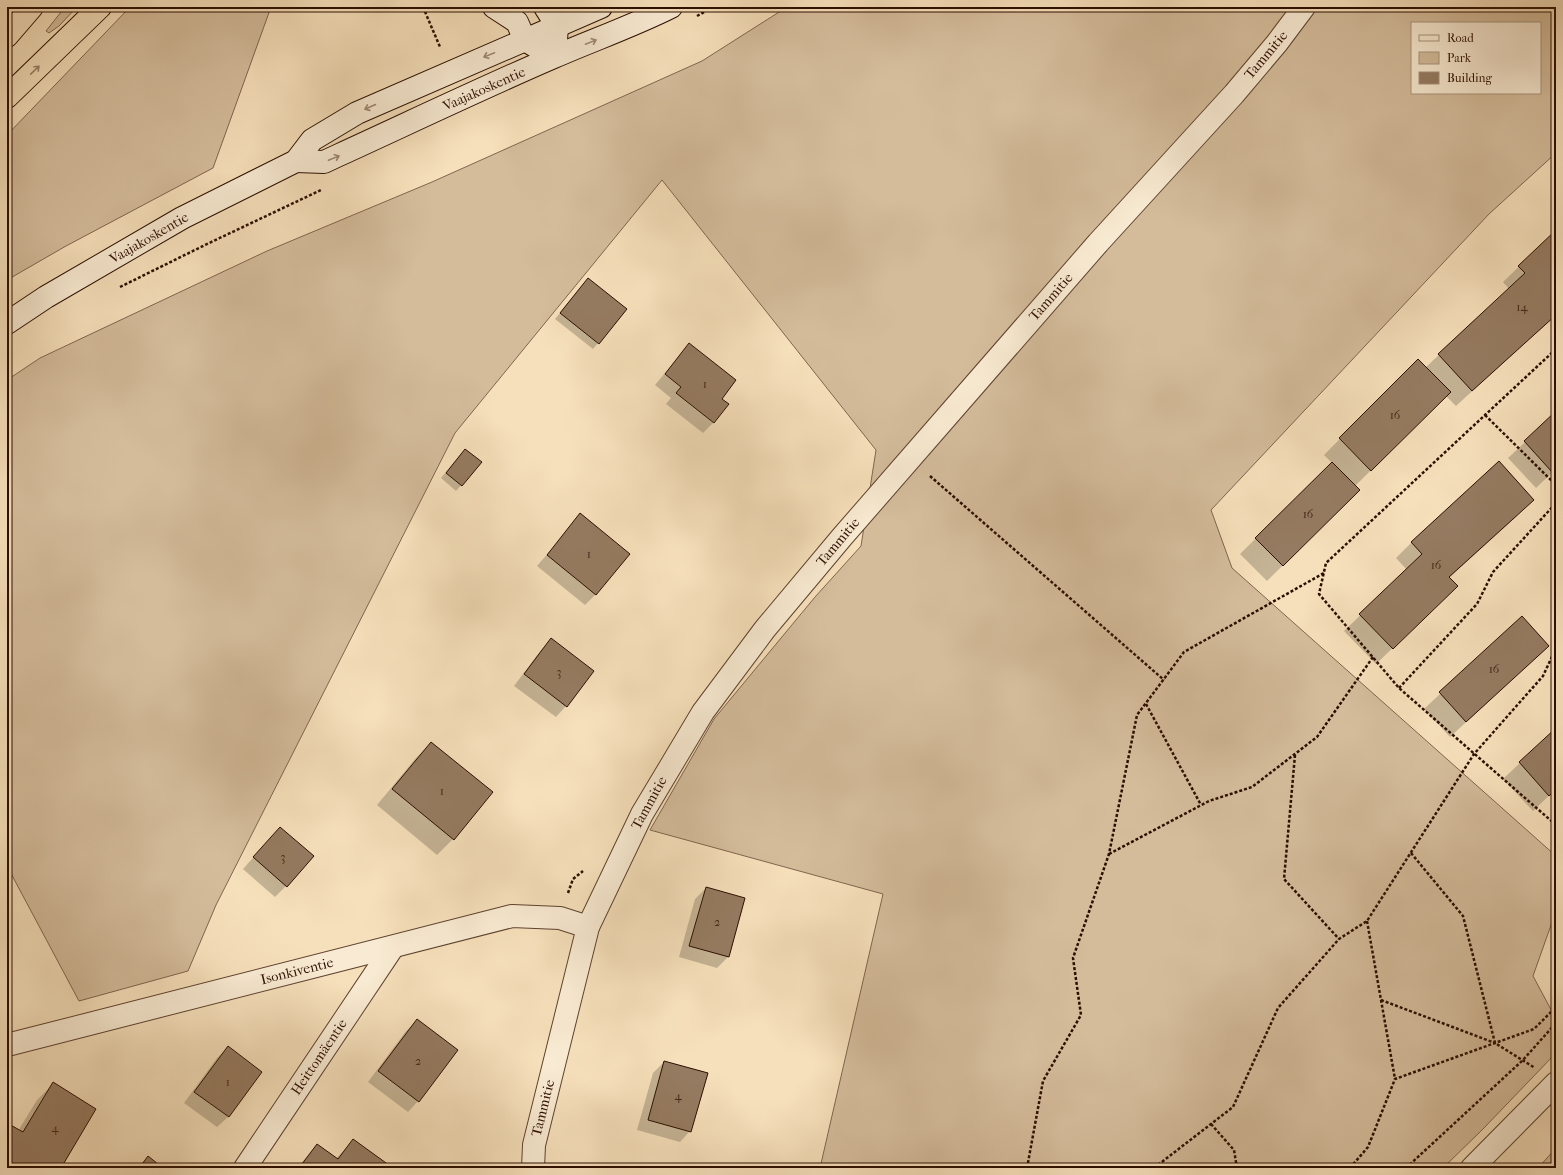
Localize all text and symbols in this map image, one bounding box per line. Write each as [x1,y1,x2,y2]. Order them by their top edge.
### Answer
legend [1411,22,1541,94]
street label: Tammitie [1241,27,1291,83]
text: Road [1447,31,1474,45]
one-way arrow [585,38,597,46]
text: Park [1447,51,1472,65]
one-way arrow [483,52,495,59]
street label: Vaajakoskentie [439,63,528,115]
one-way arrow [30,65,40,75]
text: Building [1447,71,1492,85]
one-way arrow [364,104,376,111]
one-way arrow [327,153,339,161]
street label: Vaajakoskentie [106,209,192,268]
street label: Tammitie [1026,269,1076,324]
house number: 14 [1516,300,1529,314]
house number: 1 [703,377,707,391]
house number: 16 [1390,408,1401,422]
house number: 16 [1303,507,1314,521]
street label: Tammitie [813,514,863,570]
house number: 1 [587,547,591,561]
house number: 16 [1431,558,1442,572]
house number: 16 [1489,662,1500,676]
house number: 3 [557,665,562,679]
street label: Tammitie [628,773,671,832]
house number: 1 [440,784,444,798]
house number: 3 [281,850,286,864]
house number: 2 [714,915,720,929]
street label: Isonkiventie [259,954,335,988]
street label: Heittomäentie [287,1016,351,1098]
house number: 2 [415,1054,421,1068]
house number: 1 [226,1075,230,1089]
street label: Tammitie [528,1078,558,1138]
house number: 4 [674,1089,682,1103]
house number: 4 [51,1121,59,1135]

